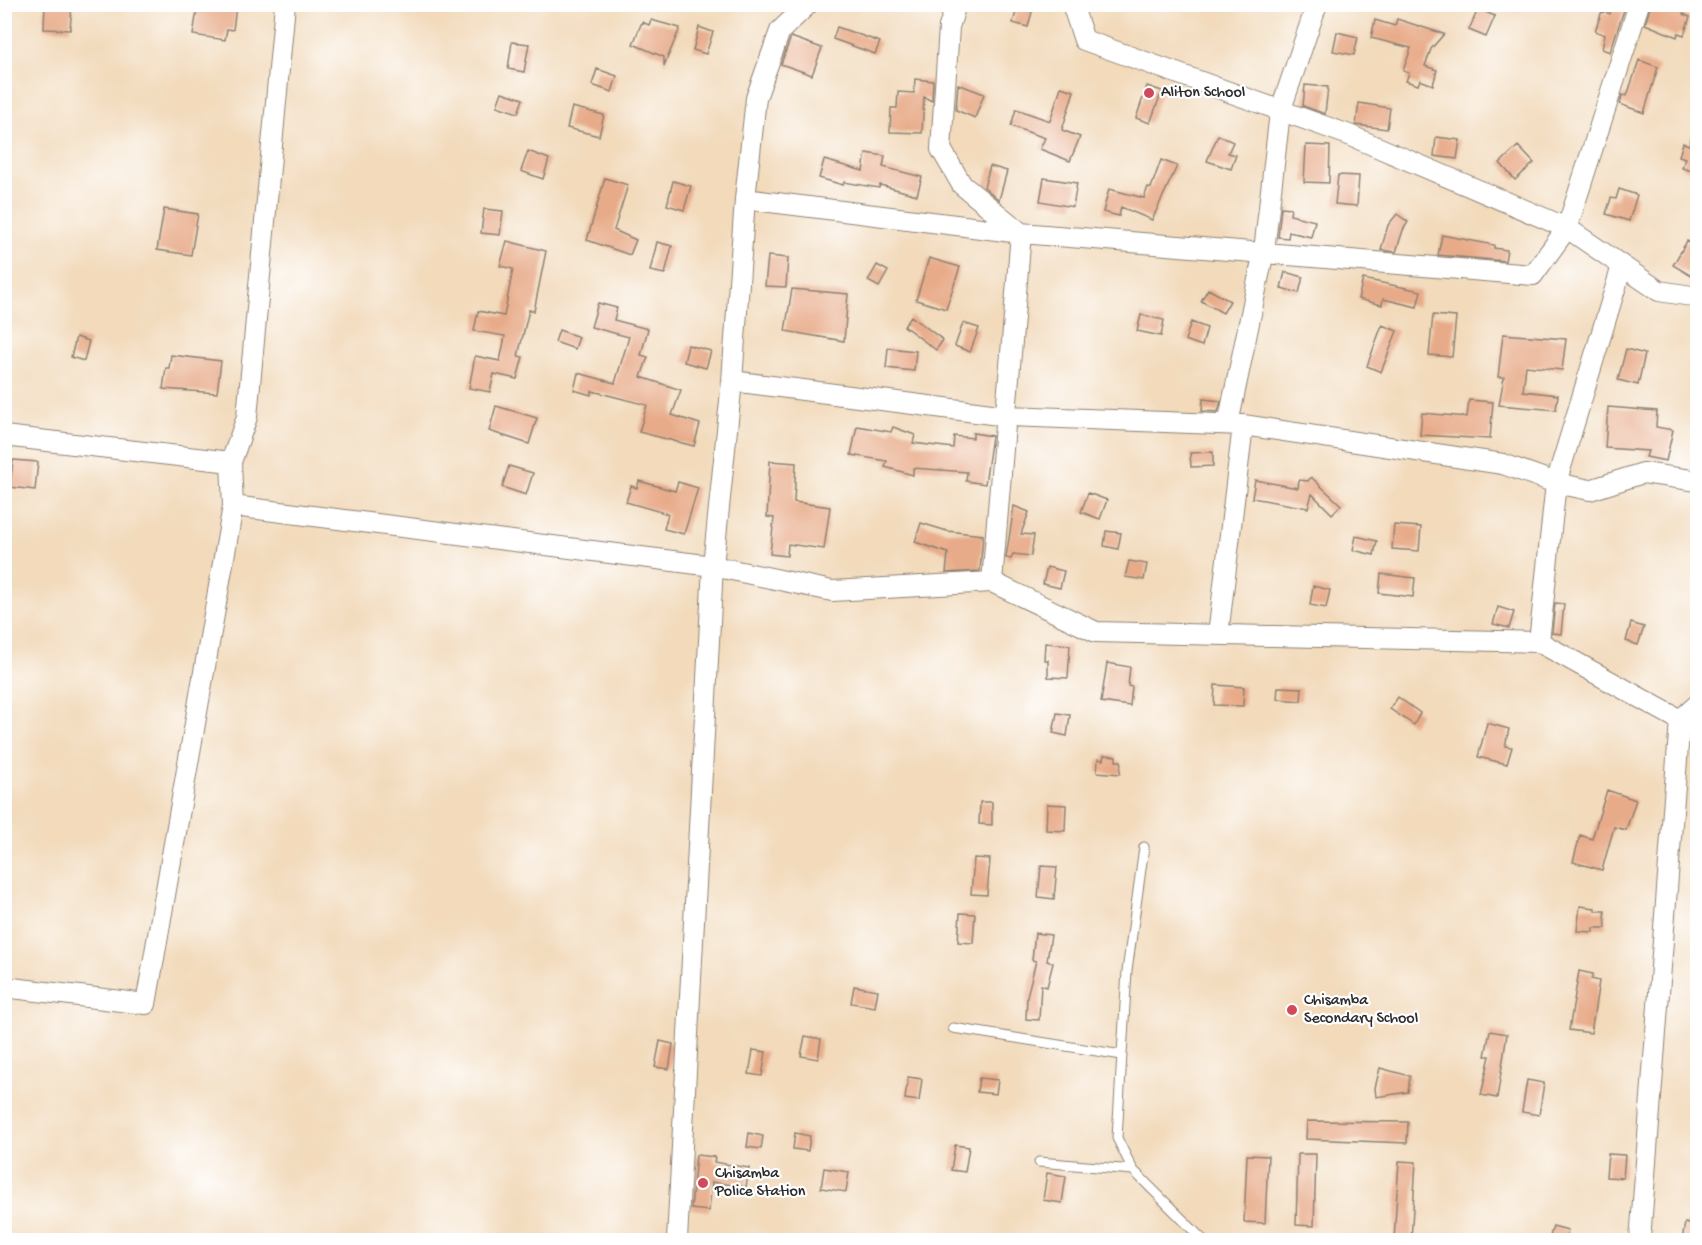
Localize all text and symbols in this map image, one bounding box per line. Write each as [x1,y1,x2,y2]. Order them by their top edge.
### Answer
place label: Aliton School [1161,84,1245,103]
marker: Aliton School [1142,86,1156,100]
place label: Chisamba Secondary School [1304,992,1418,1029]
marker: Chisamba Secondary School [1285,1003,1299,1017]
place label: Chisamba Police Station [714,1165,806,1202]
marker: Chisamba Police Station [696,1176,710,1190]

